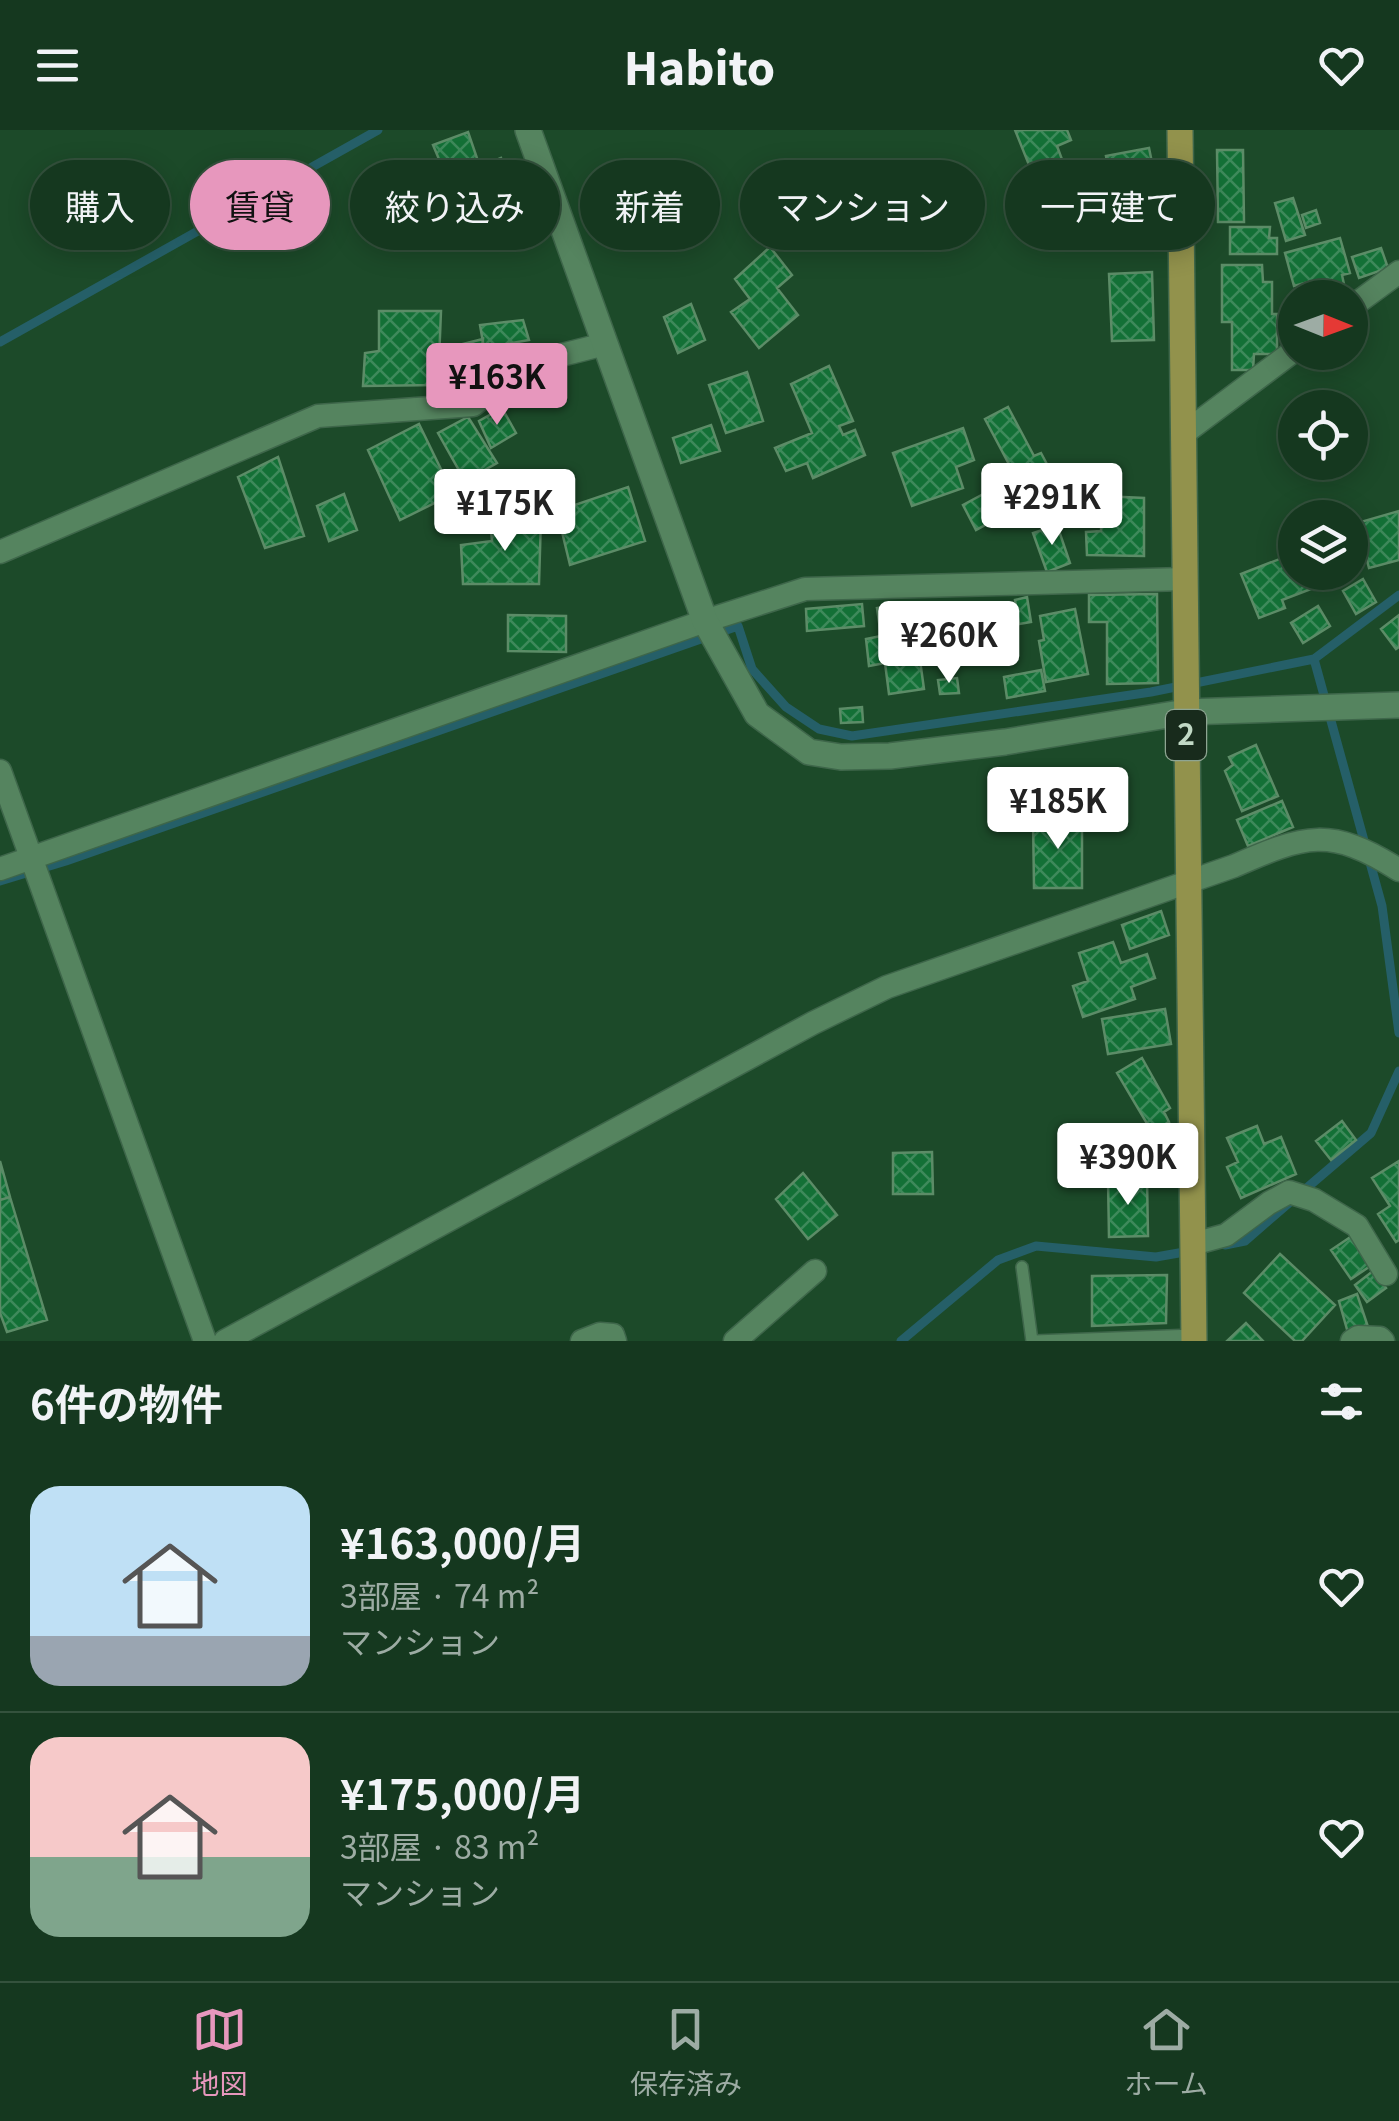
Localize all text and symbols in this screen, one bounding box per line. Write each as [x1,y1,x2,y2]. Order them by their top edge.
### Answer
text: Habito [624,33,775,98]
icon: menu [30,38,85,93]
icon: heart [1314,38,1369,93]
chip: 購入 [30,160,170,250]
chip: 賃貸 [190,160,330,250]
chip: 絞り込み [350,160,560,250]
chip: 新着 [580,160,720,250]
chip: マンション [740,160,985,250]
chip: 一戸建て [1005,160,1215,250]
north arrow [1278,280,1368,370]
map controls [1278,280,1368,590]
pin: ¥163K [427,343,567,428]
text: ¥163K [448,352,546,398]
button: locate [1278,390,1368,480]
pin: ¥291K [982,463,1122,548]
pin: ¥175K [435,469,575,554]
text: ¥291K [1003,472,1101,518]
text: ¥175K [456,478,554,524]
button: layers [1278,500,1368,590]
pin: ¥260K [879,601,1019,686]
text: ¥260K [900,610,998,656]
road number: 2 [1166,710,1206,760]
pin: ¥185K [988,767,1128,852]
text: ¥185K [1009,776,1107,822]
pin: ¥390K [1058,1123,1198,1208]
text: ¥390K [1079,1132,1177,1178]
text: 6件の物件 [30,1371,223,1432]
icon: filters [1314,1374,1369,1429]
text: ¥163,000/月 [340,1510,585,1571]
icon: home [110,1526,230,1646]
icon: heart [1314,1559,1369,1614]
text: 3部屋 · 74 m² [340,1571,540,1617]
text: マンション [340,1617,500,1663]
text: ¥175,000/月 [340,1761,585,1822]
icon: home [110,1777,230,1897]
icon: heart [1314,1810,1369,1865]
text: 3部屋 · 83 m² [340,1822,540,1868]
text: マンション [340,1868,500,1914]
tab: 地図 [191,2002,247,2102]
tab: 保存済み [630,2002,742,2102]
tab: ホーム [1125,2002,1208,2102]

